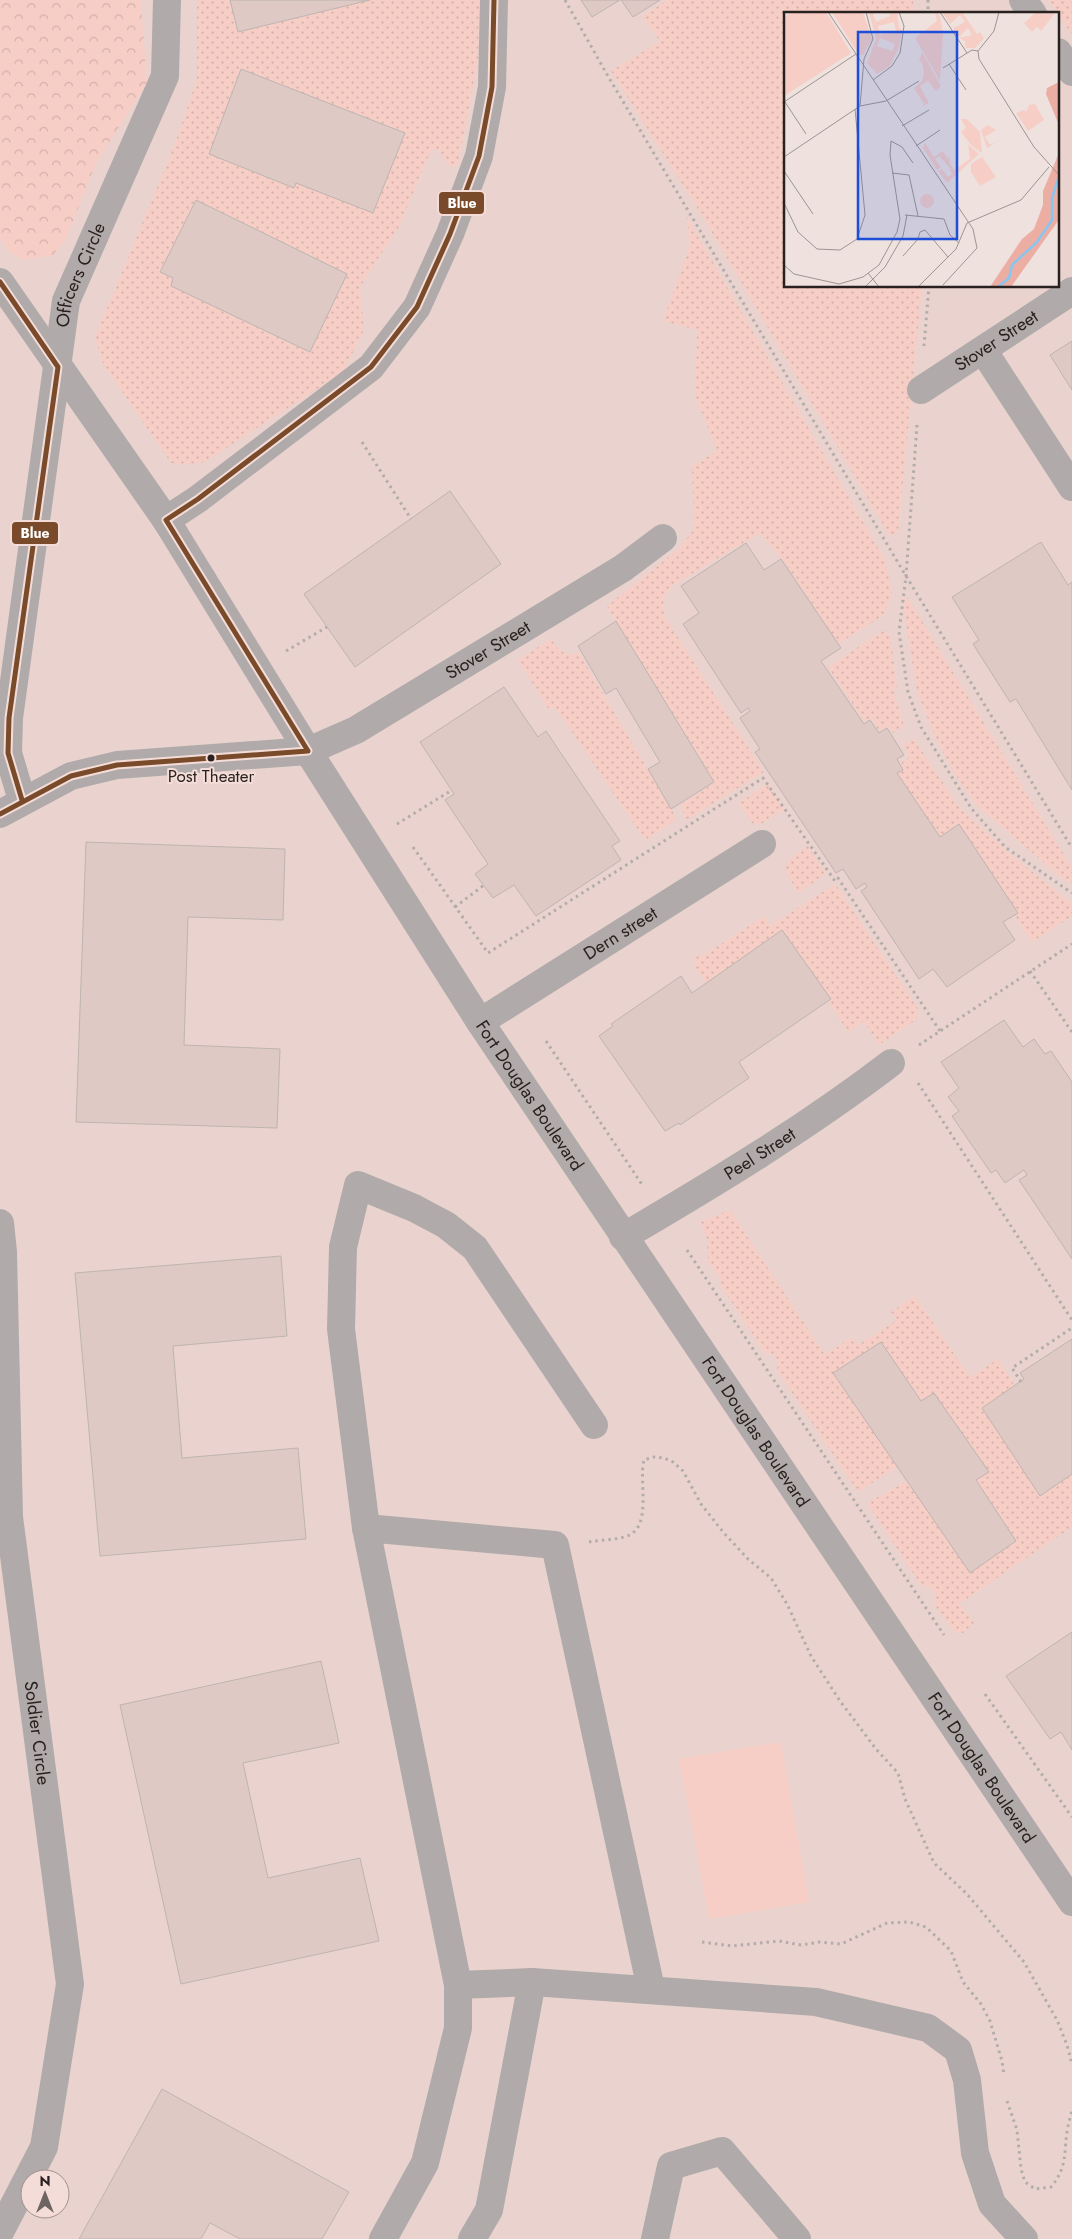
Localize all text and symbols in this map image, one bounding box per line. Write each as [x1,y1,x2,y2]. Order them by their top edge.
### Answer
inset map [784,12,1060,288]
line badge: Blue [438,191,485,215]
text: Blue [447,193,477,213]
street label: Officers Circle [50,218,112,329]
street label: Stover Street [949,303,1044,378]
line badge: Blue [11,521,59,545]
text: Blue [20,523,50,543]
street label: Stover Street [440,614,536,686]
marker: Post Theater [206,753,216,763]
place label: Post Theater [168,764,254,788]
street label: Dern street [578,900,663,967]
street label: Fort Douglas Boulevard [469,1015,590,1176]
street label: Peel Street [719,1121,801,1186]
street label: Fort Douglas Boulevard [695,1351,816,1512]
street label: Soldier Circle [18,1679,57,1787]
street label: Fort Douglas Boulevard [921,1687,1042,1848]
north arrow [20,2169,70,2219]
text: N [39,2171,51,2191]

